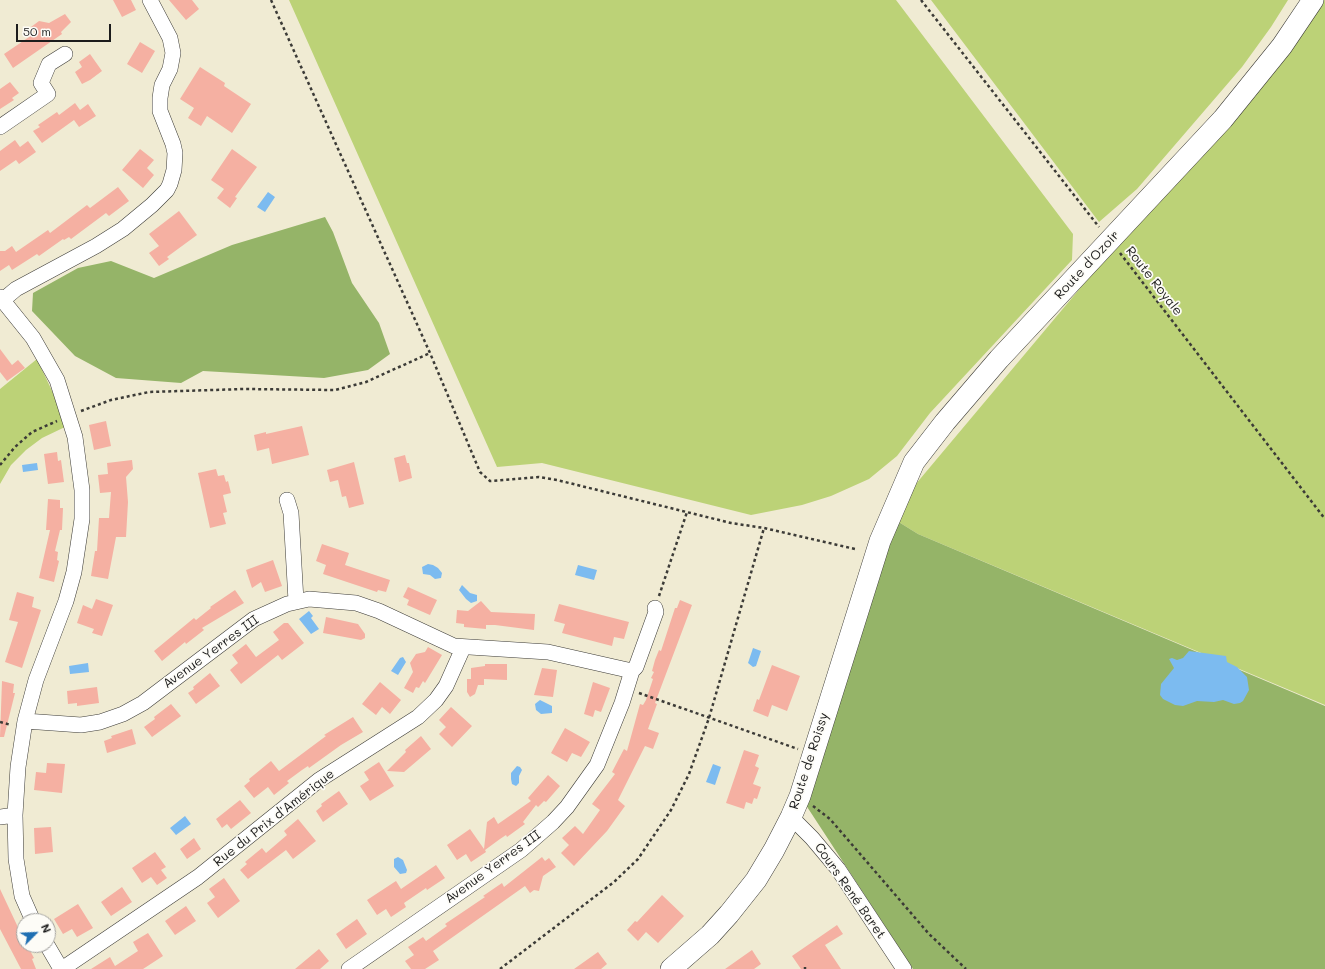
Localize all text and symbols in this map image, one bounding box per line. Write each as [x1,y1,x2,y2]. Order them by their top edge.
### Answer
scale bar [18,16,113,42]
text: 50 m [23,23,51,39]
street label: Route d'Ozoir [1051,228,1123,302]
street label: Route Royale [1122,243,1186,319]
street label: Avenue Yerres III [160,612,262,692]
street label: Route de Roissy [786,711,832,811]
street label: Rue du Prix d'Amérique [211,766,337,870]
street label: Avenue Yerres III [442,827,544,907]
street label: Cours René Baret [811,840,889,942]
north arrow [16,913,56,953]
text: N [38,921,55,935]

